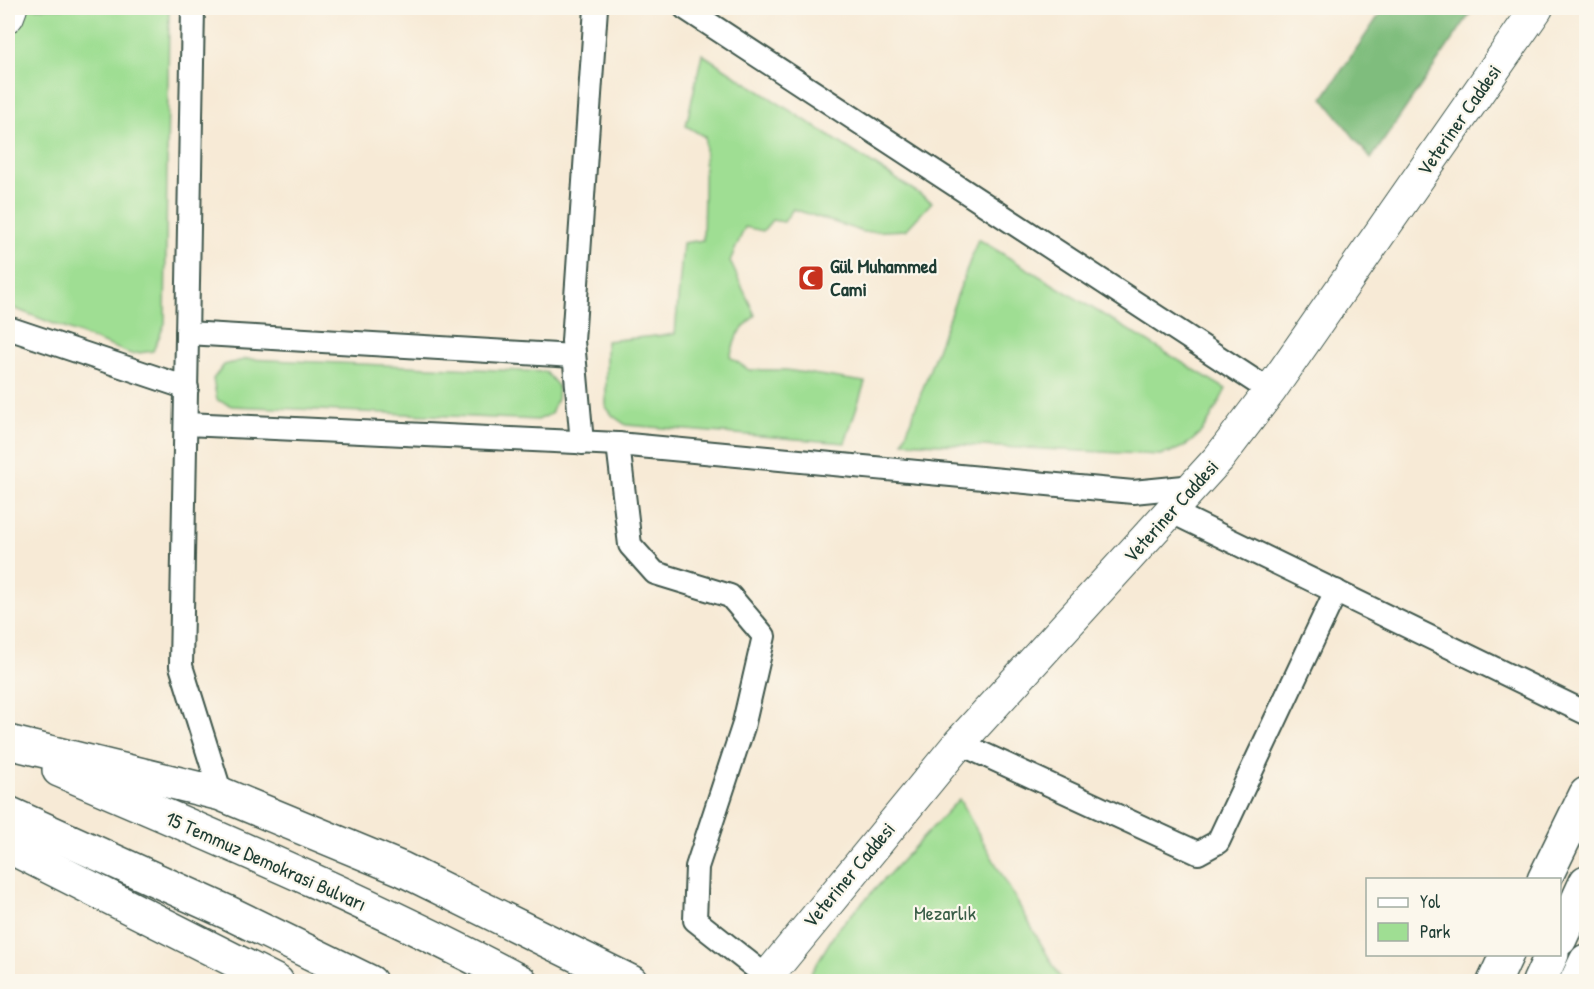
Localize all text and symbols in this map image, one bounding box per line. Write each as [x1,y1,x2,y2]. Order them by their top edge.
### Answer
street label: Veteriner Caddesi [1410,59,1507,181]
place label: Gül Muhammed Cami [830,252,937,302]
mosque icon: Gül Muhammed Cami [796,263,826,293]
street label: Veteriner Caddesi [1117,453,1224,568]
street label: 15 Temmuz Demokrasi Bulvarı [161,804,371,917]
street label: Veteriner Caddesi [796,816,901,933]
legend [1366,878,1561,956]
text: Yol [1420,889,1440,914]
park label: Mezarlık [914,899,976,926]
text: Park [1420,919,1451,944]

